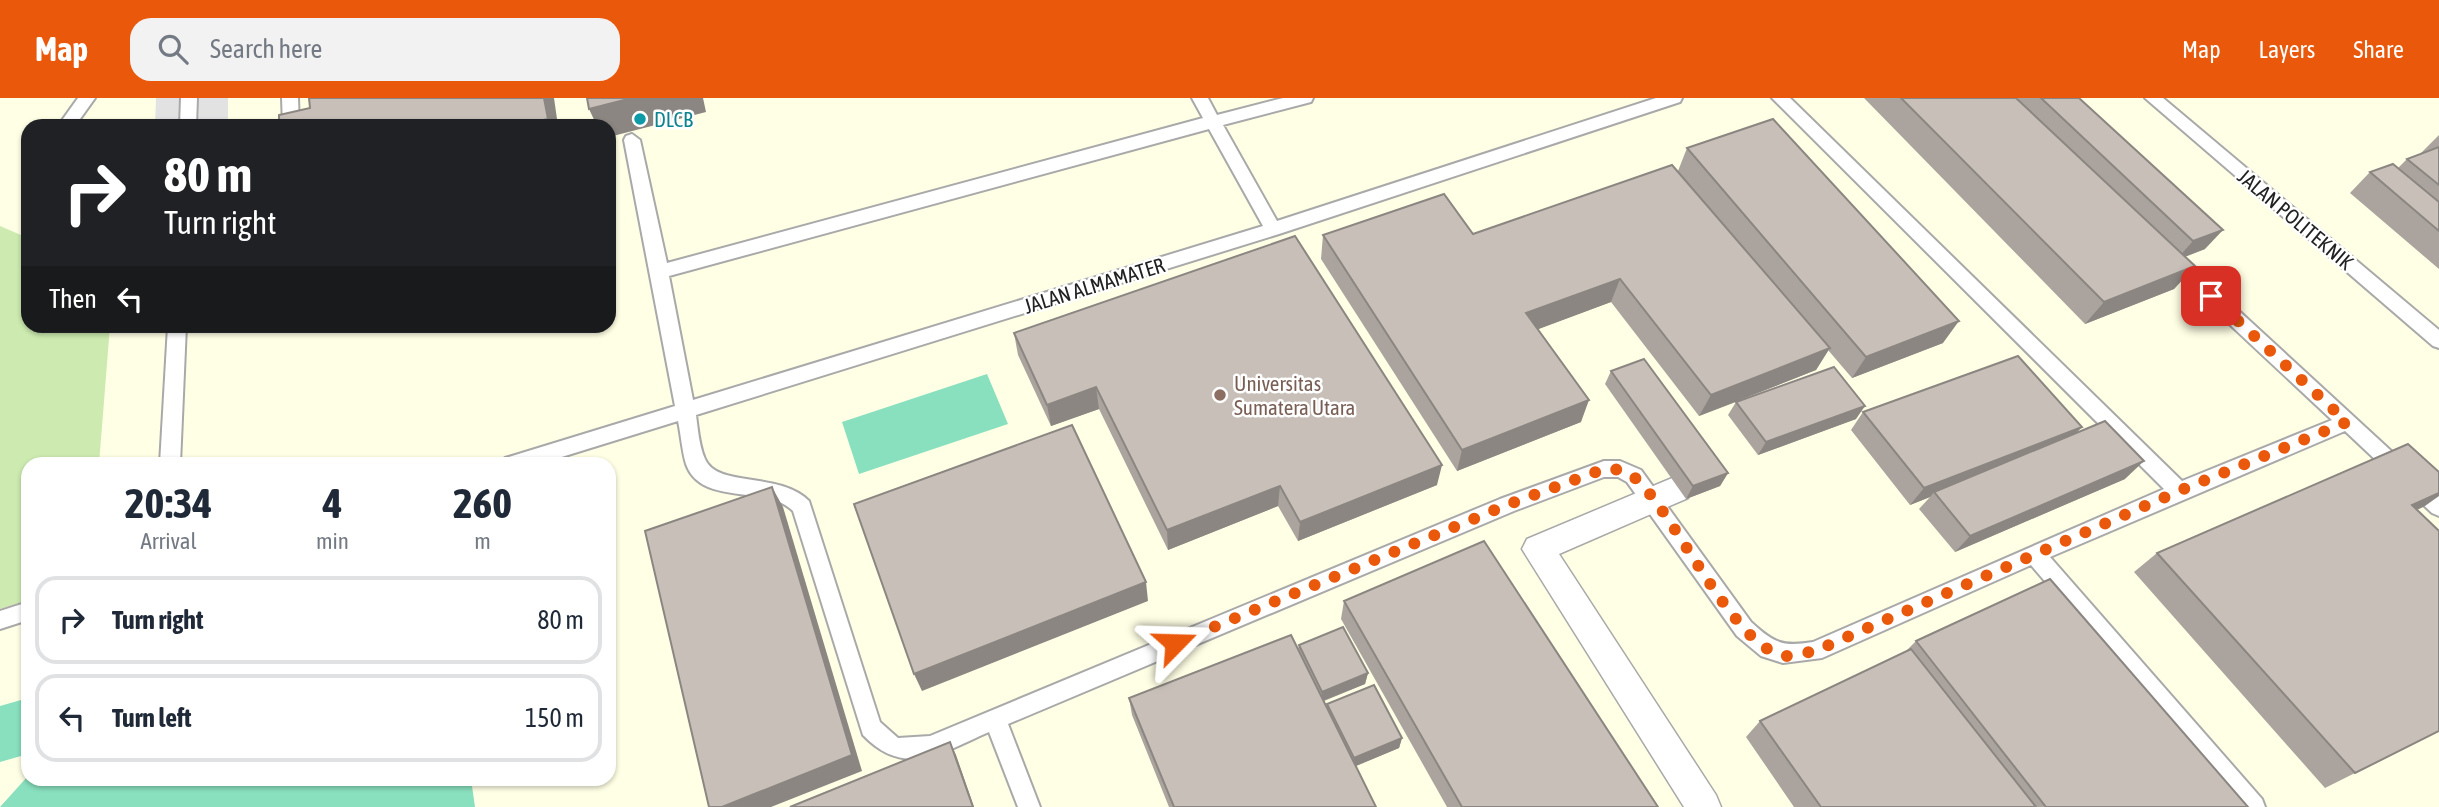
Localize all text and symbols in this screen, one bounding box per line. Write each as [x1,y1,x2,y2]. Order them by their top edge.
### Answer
search box [130,18,620,81]
text: Map [35,30,88,68]
icon: search [154,30,192,68]
text: Search here [210,34,322,64]
text: Map [2182,36,2221,63]
text: Layers [2259,36,2315,63]
text: Share [2353,36,2404,63]
place label: DLCB [654,107,693,131]
marker: DLCB [632,111,648,127]
text: 80 m [164,146,252,202]
icon: right [49,147,140,238]
street label: JALAN POLITEKNIK [2233,164,2359,275]
text: Turn right [164,204,277,241]
street label: JALAN ALMAMATER [1021,252,1168,318]
pin [2181,266,2241,326]
icon: arrive [2192,277,2230,315]
icon: left [111,280,149,318]
text: Then [49,284,97,314]
place label: Universitas Sumatera Utara [1234,371,1355,419]
marker: Universitas Sumatera Utara [1212,387,1228,403]
text: 20:34 [125,479,212,527]
text: 4 [323,479,342,527]
text: 260 [453,479,512,527]
text: Arrival [140,528,197,554]
text: min [316,528,349,554]
text: m [474,528,491,554]
icon: right [53,601,91,639]
text: Turn right [112,605,203,635]
text: 80 m [537,605,584,635]
position arrow [1138,606,1212,680]
icon: left [53,699,91,737]
text: Turn left [112,703,192,733]
text: 150 m [525,703,584,733]

